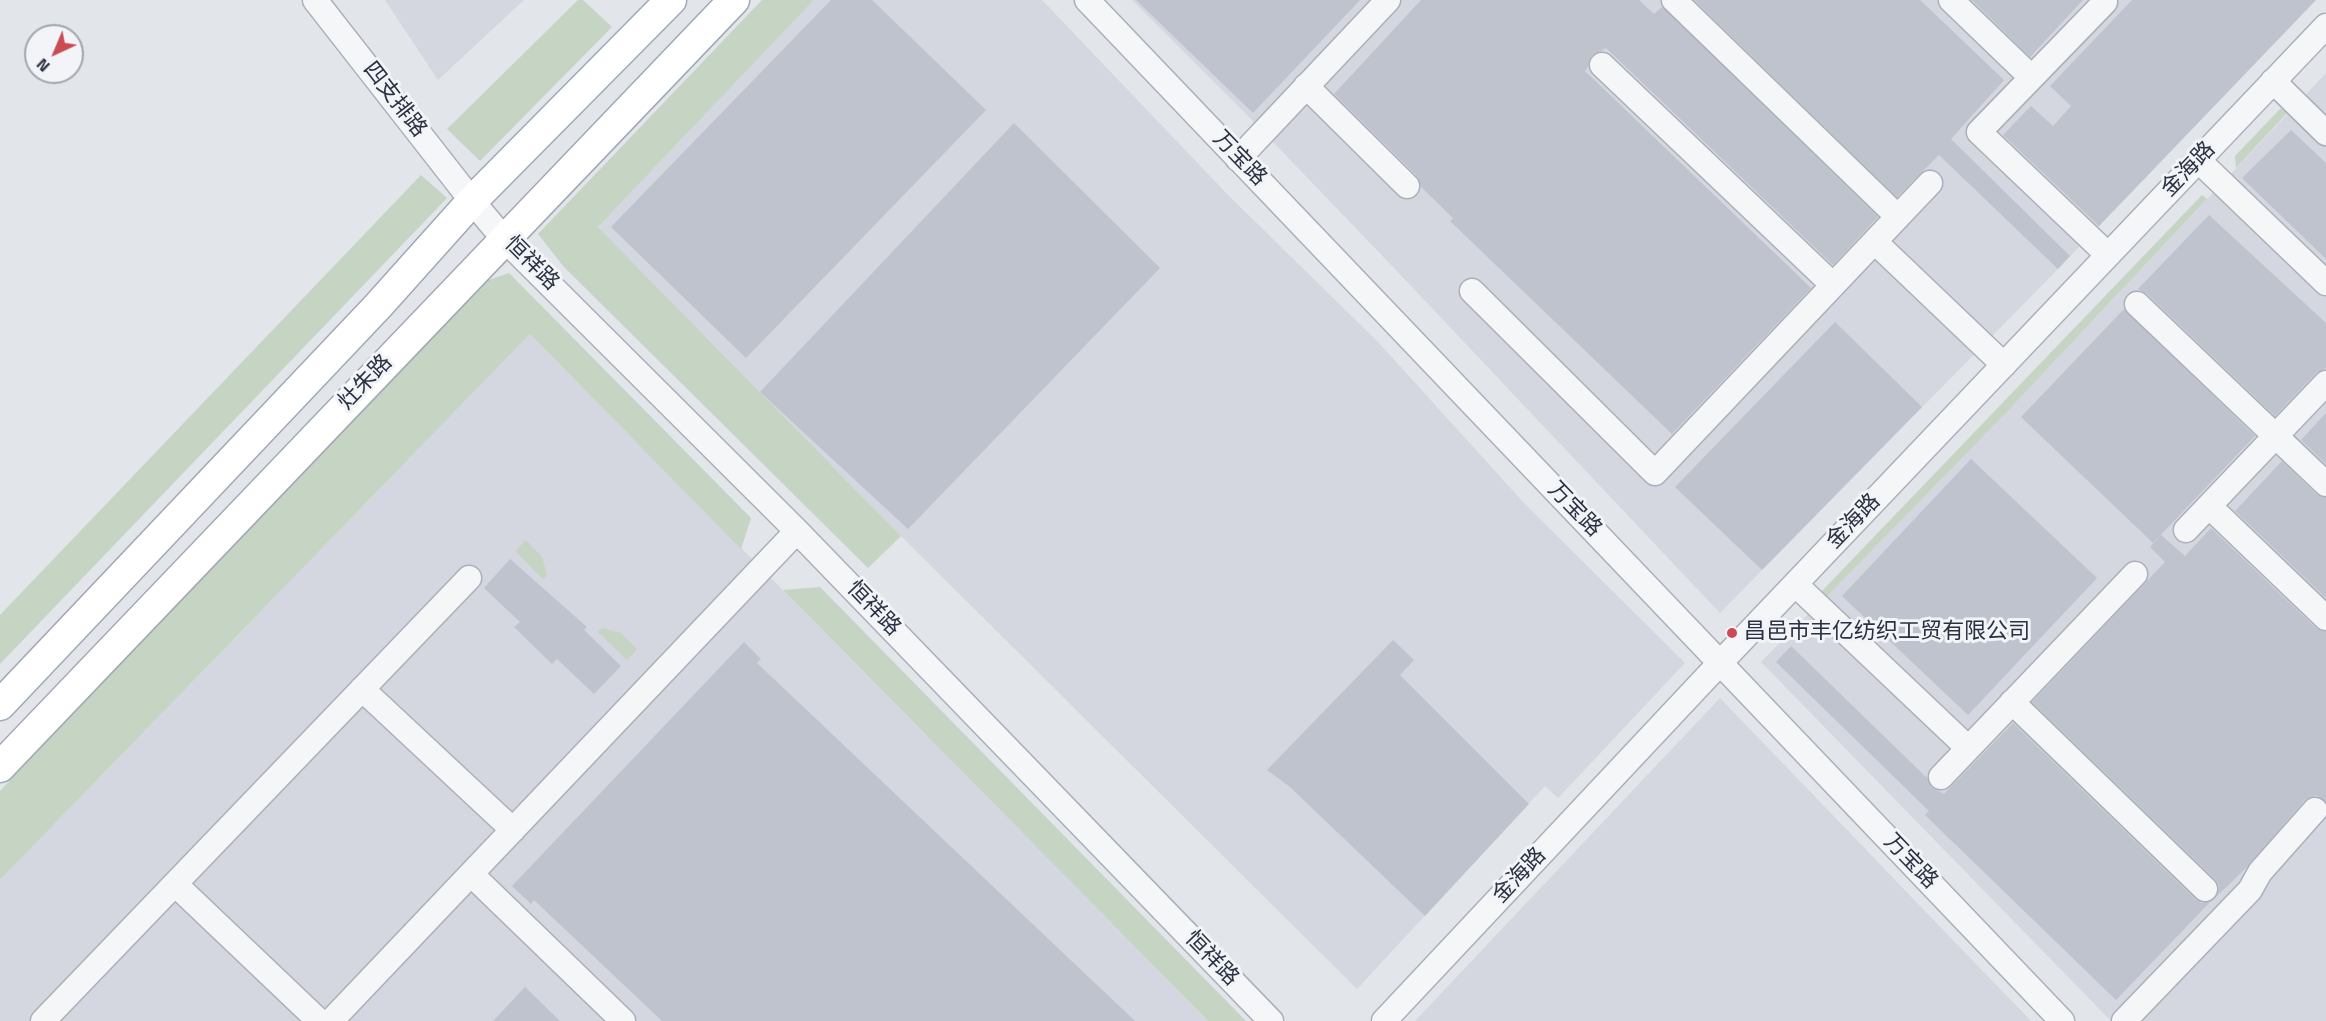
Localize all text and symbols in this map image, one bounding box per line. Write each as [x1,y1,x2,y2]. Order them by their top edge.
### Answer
north arrow [24,24,84,84]
text: N [31,53,55,78]
street label: 四支排路 [357,57,431,143]
street label: 万宝路 [1207,126,1271,192]
street label: 金海路 [2157,137,2221,203]
street label: 恒祥路 [498,231,564,297]
street label: 灶朱路 [334,350,398,416]
street label: 万宝路 [1542,477,1606,543]
street label: 金海路 [1822,489,1886,555]
street label: 恒祥路 [841,576,905,642]
place label: 昌邑市丰亿纺织工贸有限公司 [1744,620,2030,646]
marker: 昌邑市丰亿纺织工贸有限公司 [1725,626,1739,640]
street label: 万宝路 [1878,829,1942,895]
street label: 金海路 [1488,843,1552,909]
street label: 恒祥路 [1179,926,1243,992]

